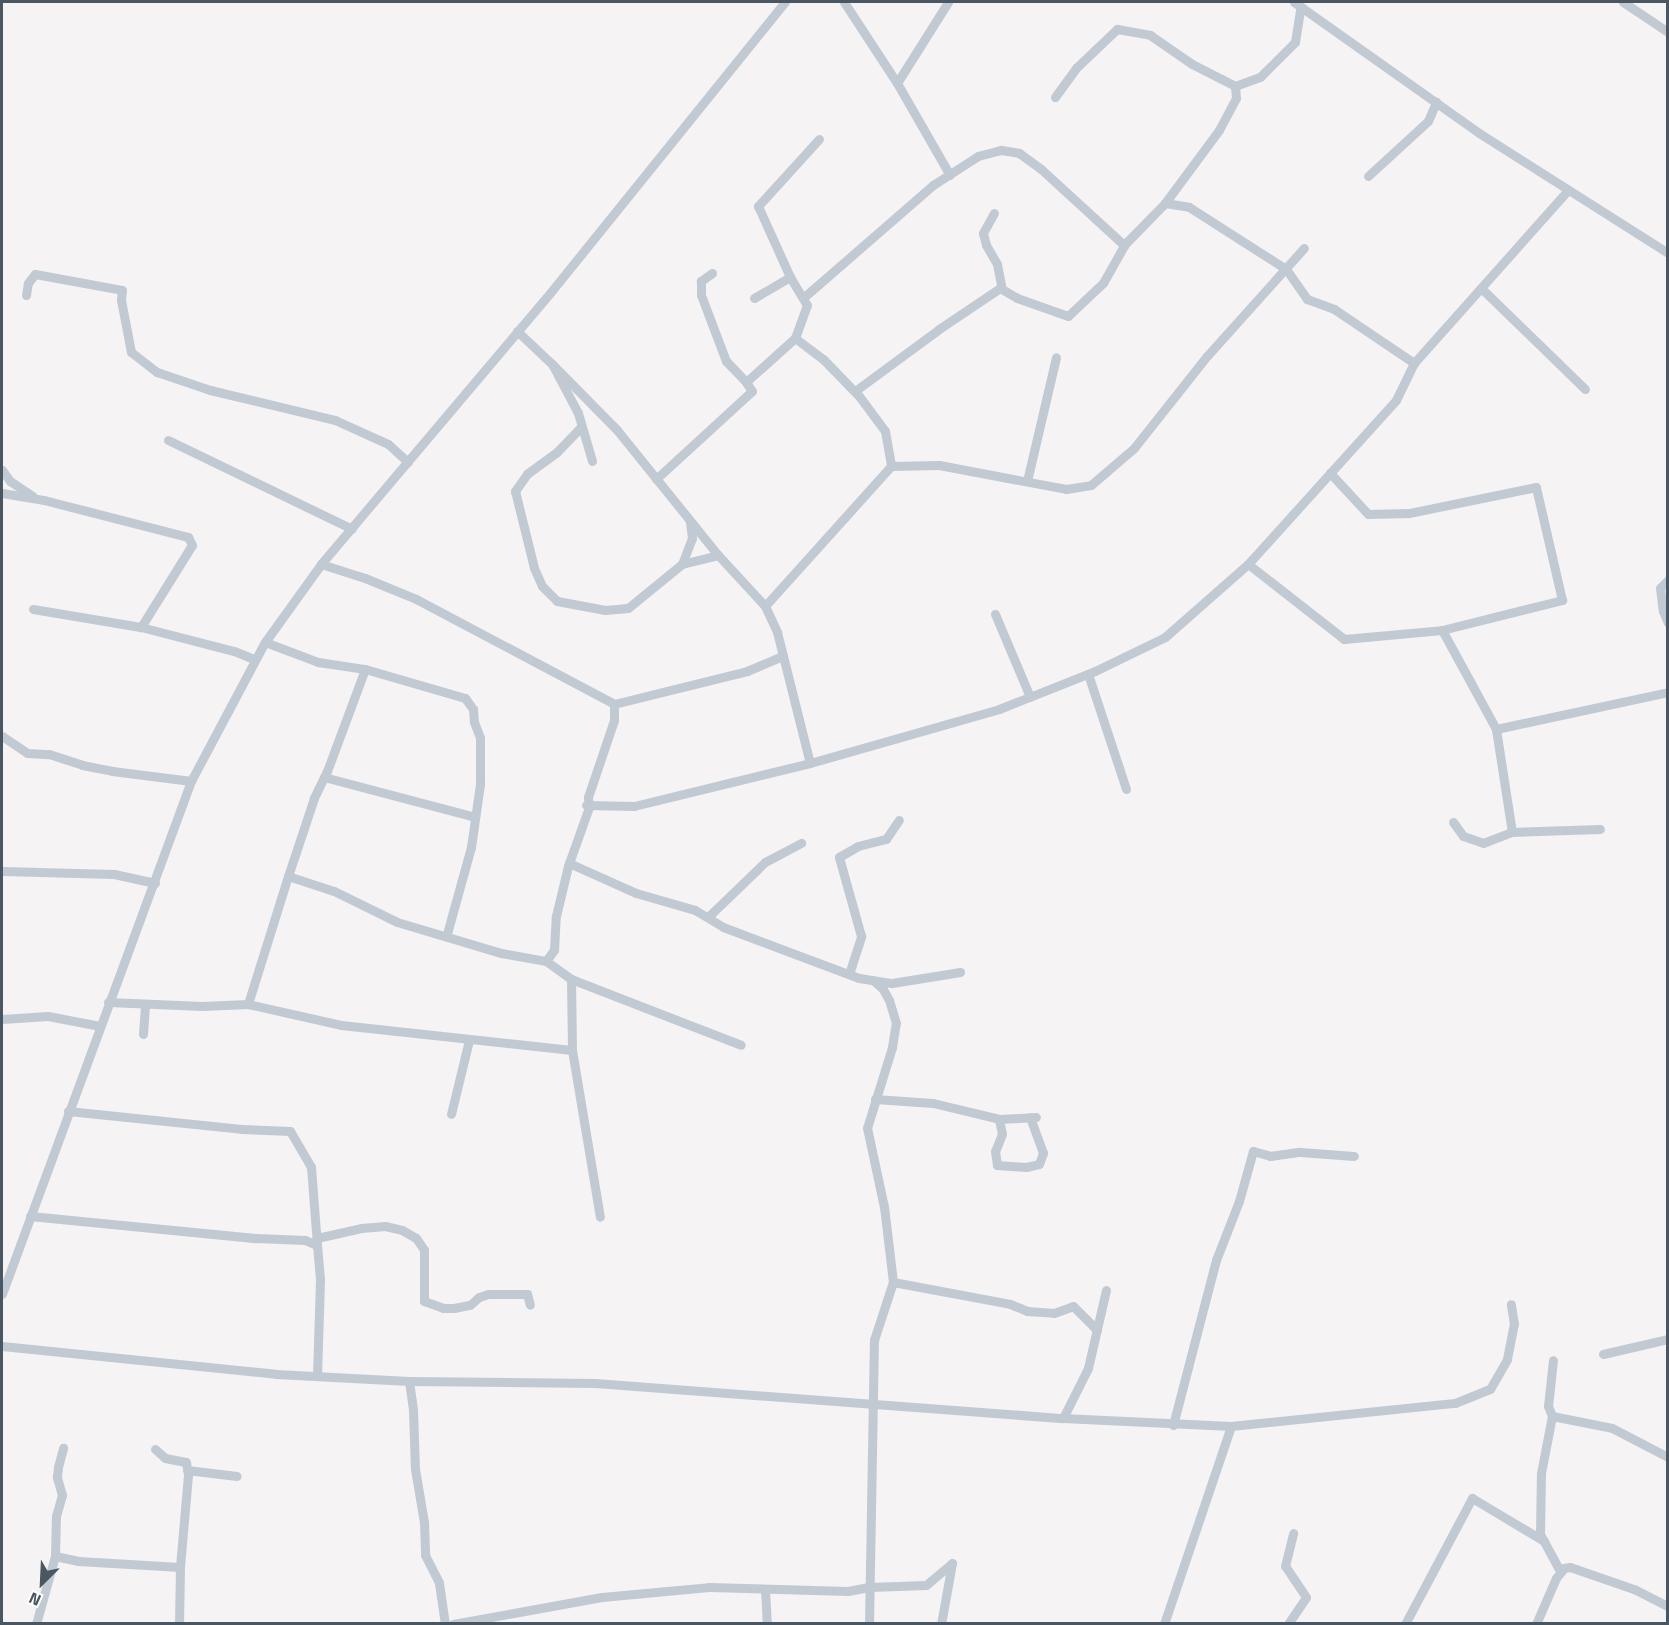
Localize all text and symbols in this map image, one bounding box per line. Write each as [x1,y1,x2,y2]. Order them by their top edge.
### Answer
north arrow [12,1553,72,1613]
text: N [25,1586,45,1613]

